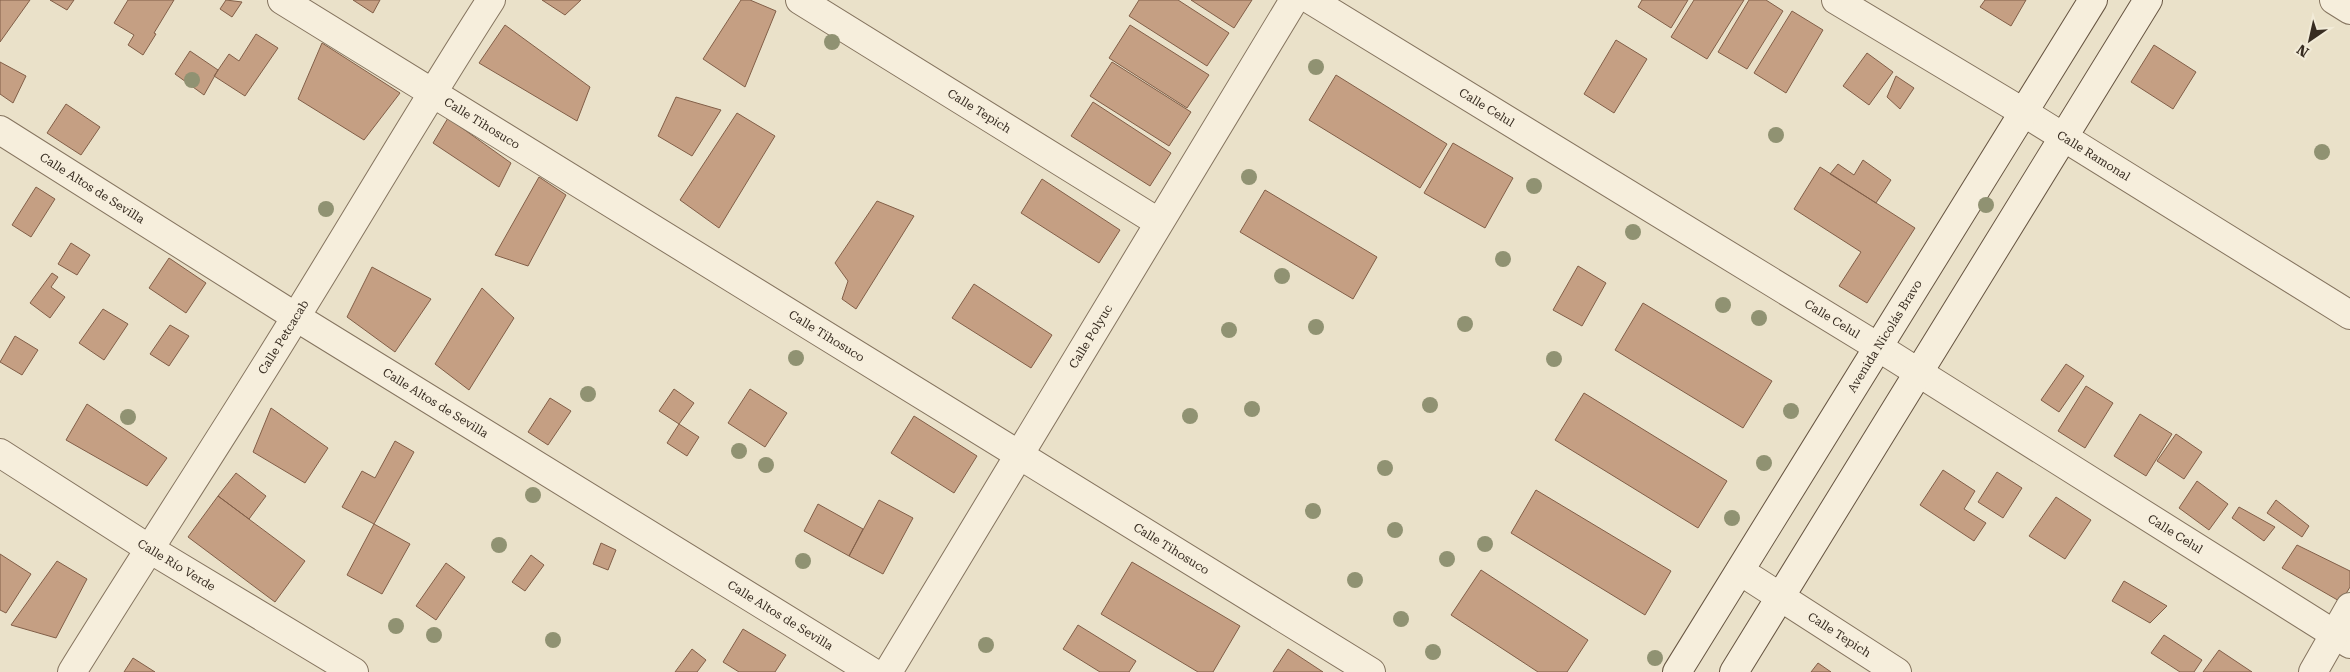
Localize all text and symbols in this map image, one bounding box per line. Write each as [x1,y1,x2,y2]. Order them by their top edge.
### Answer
north arrow [2285,15,2335,65]
text: N [2294,41,2312,60]
street label: Calle Celul [1456,85,1517,130]
street label: Calle Tepich [945,86,1014,136]
street label: Calle Tihosuco [442,95,522,152]
street label: Calle Ramonal [2054,128,2133,184]
street label: Calle Altos de Sevilla [37,150,148,227]
street label: Avenida Nicolás Bravo [1845,277,1925,395]
street label: Calle Petcacab [255,297,312,377]
street label: Calle Celul [1802,297,1863,341]
street label: Calle Polyuc [1066,302,1116,371]
street label: Calle Tihosuco [786,307,867,365]
street label: Calle Altos de Sevilla [380,365,491,441]
street label: Calle Celul [2145,512,2206,557]
street label: Calle Tihosuco [1131,520,1212,577]
street label: Calle Río Verde [135,536,218,594]
street label: Calle Altos de Sevilla [725,578,836,653]
street label: Calle Tepich [1805,609,1874,660]

